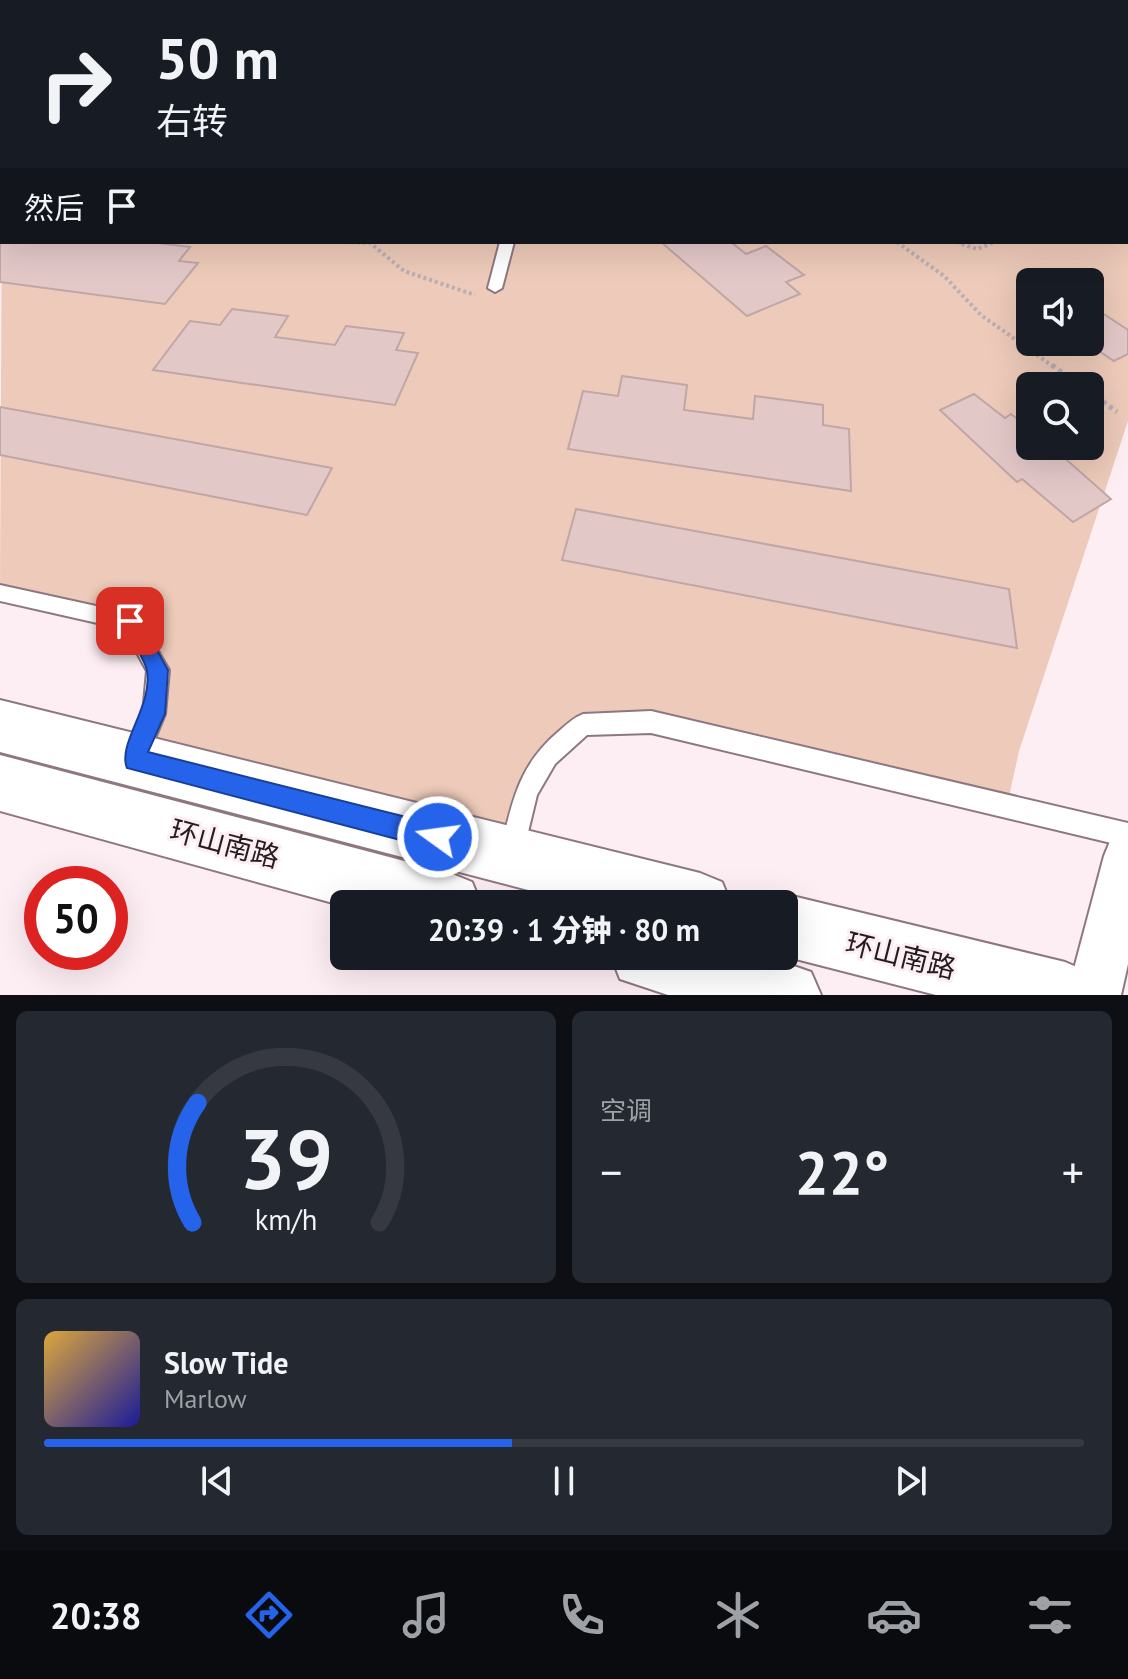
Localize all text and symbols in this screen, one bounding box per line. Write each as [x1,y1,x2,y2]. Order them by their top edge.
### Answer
text: 50 m [156,22,279,94]
icon: right [24,32,128,136]
text: 右转 [156,97,228,144]
icon: arrive [100,184,144,228]
text: 然后 [24,188,84,227]
map controls [1016,268,1104,460]
button: sound [1016,268,1104,356]
button: search [1016,372,1104,460]
pin [96,587,164,655]
icon: arrive [108,599,152,643]
position arrow [396,795,480,879]
street label: 环山南路 [166,811,284,875]
speed limit sign: 50 [24,866,128,970]
text: 20:39 · 1 分钟 · 80 m [428,910,700,949]
street label: 环山南路 [842,924,960,986]
text: 空调 [600,1094,652,1127]
text: 39 [239,1104,333,1212]
text: 22° [795,1133,889,1211]
text: − [600,1143,622,1200]
text: + [1062,1143,1084,1200]
text: km/h [255,1201,317,1238]
text: Slow Tide [164,1343,289,1382]
text: Marlow [164,1382,247,1415]
icon: previous [195,1459,239,1503]
icon: pause [542,1459,586,1503]
icon: next [889,1459,933,1503]
icon: directions [241,1587,297,1643]
icon: music [398,1587,454,1643]
icon: phone [554,1587,610,1643]
icon: climate [710,1587,766,1643]
icon: car [866,1587,922,1643]
icon: filters [1022,1587,1078,1643]
text: 20:38 [50,1592,141,1639]

